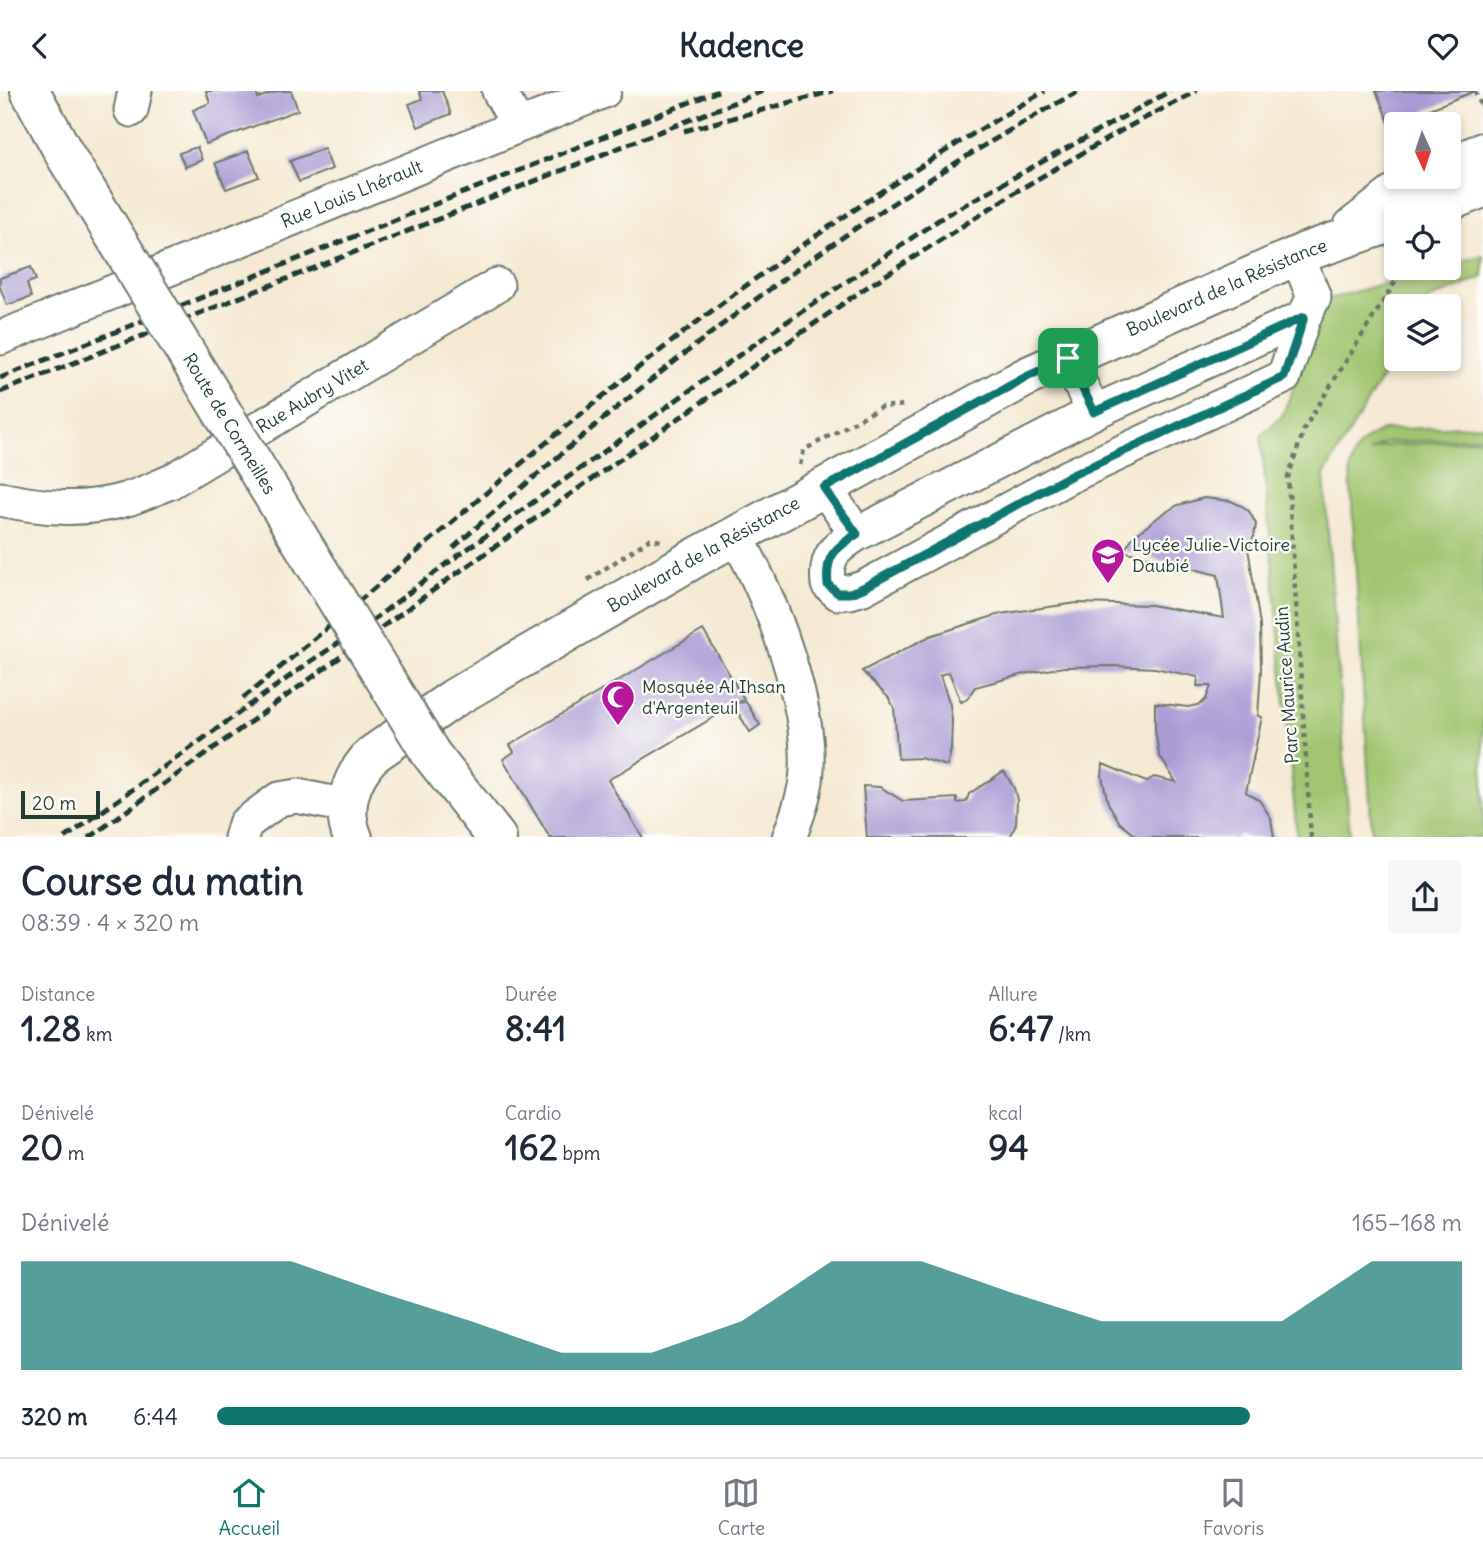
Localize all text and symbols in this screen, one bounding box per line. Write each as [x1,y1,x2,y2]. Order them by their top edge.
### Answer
text: Kadence [679,25,804,66]
icon: back [21,27,59,65]
icon: heart [1424,27,1462,65]
north arrow [1384,112,1461,189]
map controls [1384,112,1461,371]
street label: Rue Louis Lhérault [278,155,426,233]
button: locate [1384,203,1461,280]
street label: Boulevard de la Résistance [1123,233,1330,341]
button: layers [1384,294,1461,371]
pin [1038,328,1098,388]
icon: arrive [1049,339,1087,377]
street label: Route de Cormeilles [178,349,281,498]
street label: Rue Aubry Vitet [252,353,372,438]
street label: Boulevard de la Résistance [603,491,803,617]
place label: Lycée Julie-Victoire Daubié [1132,533,1290,577]
school or university icon: Lycée Julie-Victoire Daubié [1089,536,1127,585]
street label: Parc Maurice Audin [1270,606,1303,764]
place label: Mosquée Al Ihsan d'Argenteuil [642,675,786,719]
mosque icon: Mosquée Al Ihsan d'Argenteuil [599,678,637,727]
scale bar [21,789,100,820]
text: 20 m [32,791,76,815]
text: Course du matin [21,858,303,905]
button: share [1388,860,1462,934]
text: 08:39 · 4 × 320 m [21,908,199,937]
text: Distance [21,982,95,1006]
text: Durée [505,982,557,1006]
text: Allure [988,982,1038,1006]
text: 1.28 [21,1006,81,1050]
text: 8:41 [505,1006,567,1050]
text: 6:47 [988,1006,1053,1050]
text: km [81,1022,112,1046]
text: /km [1053,1022,1091,1046]
text: Dénivelé [21,1101,94,1125]
text: Cardio [505,1101,562,1125]
text: kcal [988,1101,1023,1125]
text: 20 [21,1125,63,1169]
text: 162 [505,1125,558,1169]
text: 94 [988,1125,1029,1169]
text: m [63,1141,84,1165]
text: bpm [558,1141,600,1165]
text: Dénivelé [21,1208,109,1237]
text: 165–168 m [1352,1208,1462,1237]
text: 320 m [21,1402,87,1431]
text: 6:44 [133,1402,178,1431]
tab: Accueil [219,1474,280,1540]
tab: Carte [718,1474,765,1540]
tab: Favoris [1203,1474,1264,1540]

